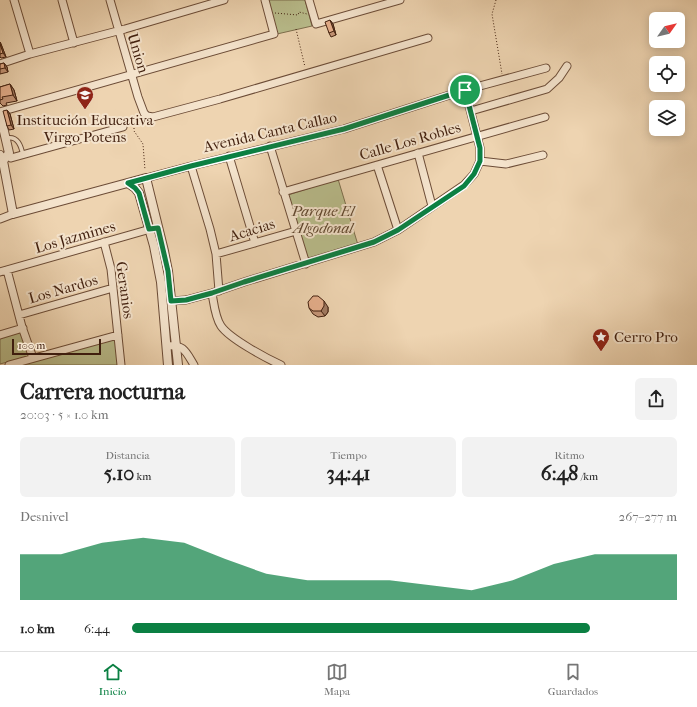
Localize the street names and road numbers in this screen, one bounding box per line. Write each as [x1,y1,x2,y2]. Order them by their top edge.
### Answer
street label: Union [123,31,153,75]
street label: Avenida Canta Callao [201,108,339,156]
street label: Calle Los Robles [357,118,463,164]
street label: Acacias [226,214,277,246]
street label: Los Jazmines [33,217,118,257]
street label: Geranios [112,260,138,320]
street label: Los Nardos [26,270,100,307]

